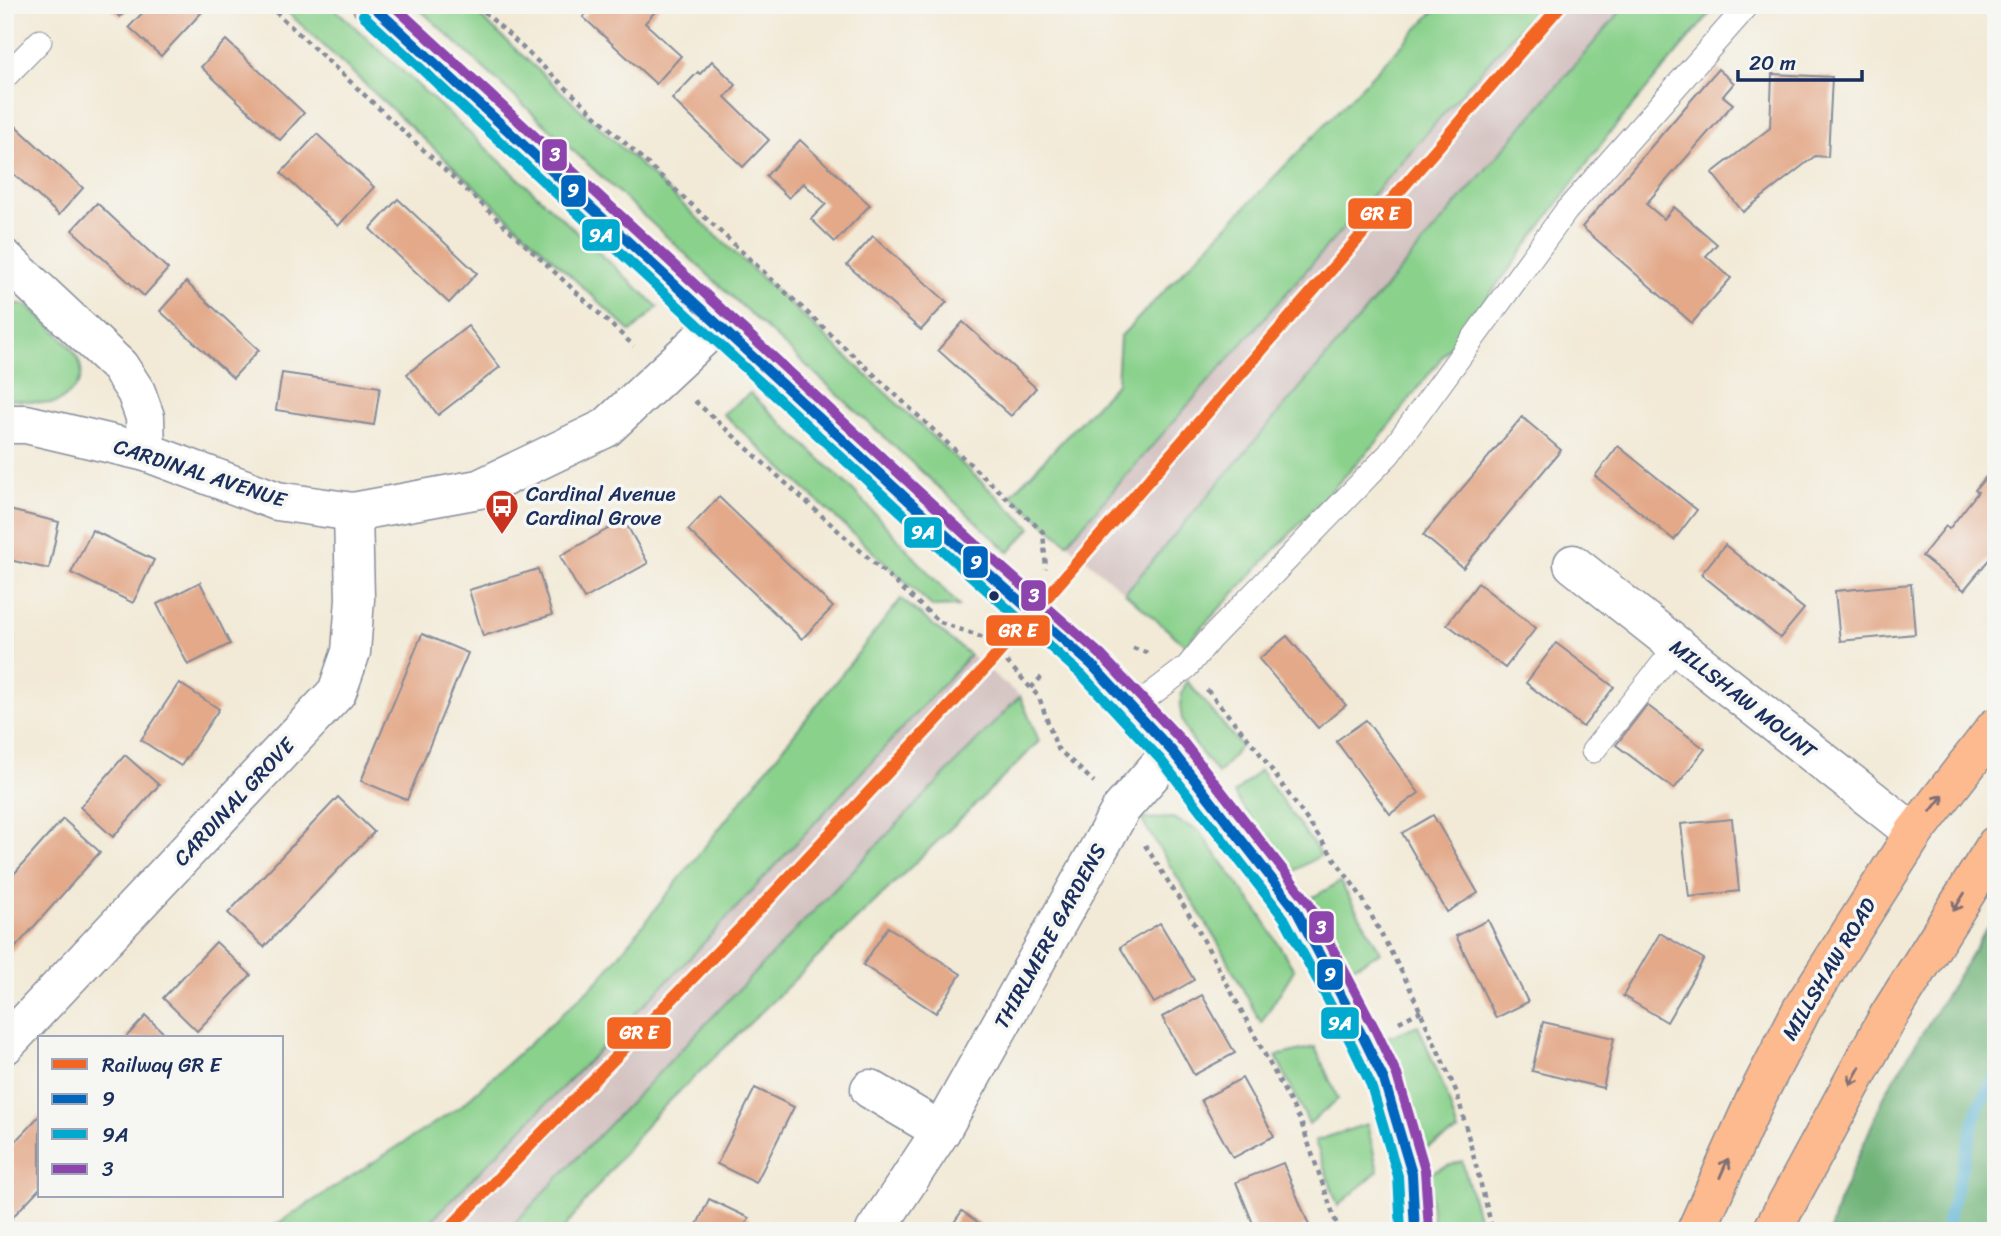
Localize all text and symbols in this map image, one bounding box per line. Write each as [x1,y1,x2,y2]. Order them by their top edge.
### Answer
scale bar [1738,38,1863,82]
text: 20 m [1749,44,1796,82]
line badge: 3 [541,138,568,172]
text: 3 [549,138,561,171]
line badge: 9 [560,174,587,208]
text: 9 [567,174,579,207]
line badge: GR E [1347,197,1413,230]
text: GR E [1360,197,1401,230]
line badge: 9A [581,218,621,252]
text: 9A [589,219,613,252]
street label: CARDINAL AVENUE [109,427,292,519]
place label: Cardinal Avenue Cardinal Grove [526,475,676,537]
bus stop icon: Cardinal Avenue Cardinal Grove [483,487,521,536]
line badge: 9A [903,516,943,549]
text: 9A [911,516,935,549]
line badge: 9 [962,545,989,579]
text: 9 [970,546,982,579]
line badge: 3 [1020,579,1047,612]
text: 3 [1028,579,1040,612]
unlabelled marker [987,589,1001,603]
line badge: GR E [985,614,1051,647]
text: GR E [998,614,1039,647]
street label: MILLSHAW MOUNT [1661,629,1826,770]
street label: CARDINAL GROVE [164,728,305,876]
one-way arrow [1929,795,1944,813]
street label: THIRLMERE GARDENS [983,836,1117,1036]
street label: MILLSHAW ROAD [1771,890,1887,1048]
one-way arrow [1951,891,1965,911]
line badge: 3 [1308,910,1335,944]
text: 3 [1315,911,1327,944]
line badge: 9 [1316,958,1344,991]
text: 9 [1324,958,1336,991]
line badge: 9A [1320,1006,1360,1040]
text: 9A [1328,1007,1352,1040]
line badge: GR E [606,1016,672,1050]
text: GR E [619,1016,660,1049]
legend [38,1036,284,1198]
text: Railway GR E [102,1046,223,1084]
one-way arrow [1848,1066,1862,1086]
text: 9 [102,1080,115,1118]
text: 9A [102,1116,129,1154]
text: 3 [102,1150,114,1188]
one-way arrow [1718,1158,1731,1180]

